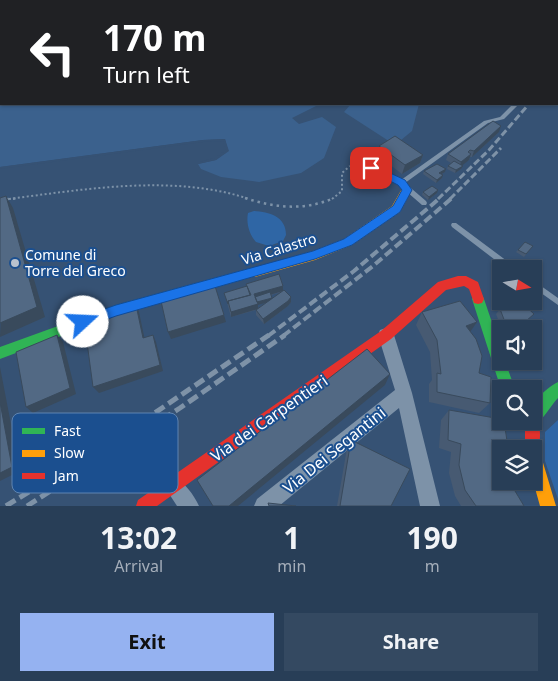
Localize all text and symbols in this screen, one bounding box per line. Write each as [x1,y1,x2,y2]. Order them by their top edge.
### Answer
text: 170 m [103,14,206,61]
icon: left [20,20,85,85]
text: Turn left [103,59,190,89]
pin [350,147,392,189]
icon: arrive [357,154,385,182]
street label: Via Calastro [239,228,319,269]
place label: Comune di Torre del Greco [25,245,126,280]
marker: Comune di Torre del Greco [9,257,21,269]
north arrow [492,260,542,310]
map controls [492,260,542,490]
position arrow [56,295,108,347]
button: sound [492,320,542,370]
street label: Via dei Carpentieri [206,369,332,467]
button: search [492,380,542,430]
street label: Via Dei Segantini [278,402,390,498]
legend [12,413,178,493]
text: Fast [54,421,81,440]
button: layers [492,440,542,490]
text: Slow [54,443,85,462]
text: Jam [52,466,79,485]
text: 13:02 [100,517,177,558]
text: 1 [283,517,300,558]
text: 190 [406,517,458,558]
text: Arrival [114,555,163,577]
text: min [277,555,306,577]
text: m [425,555,440,577]
button: Exit [20,613,274,671]
button: Share [284,613,538,671]

